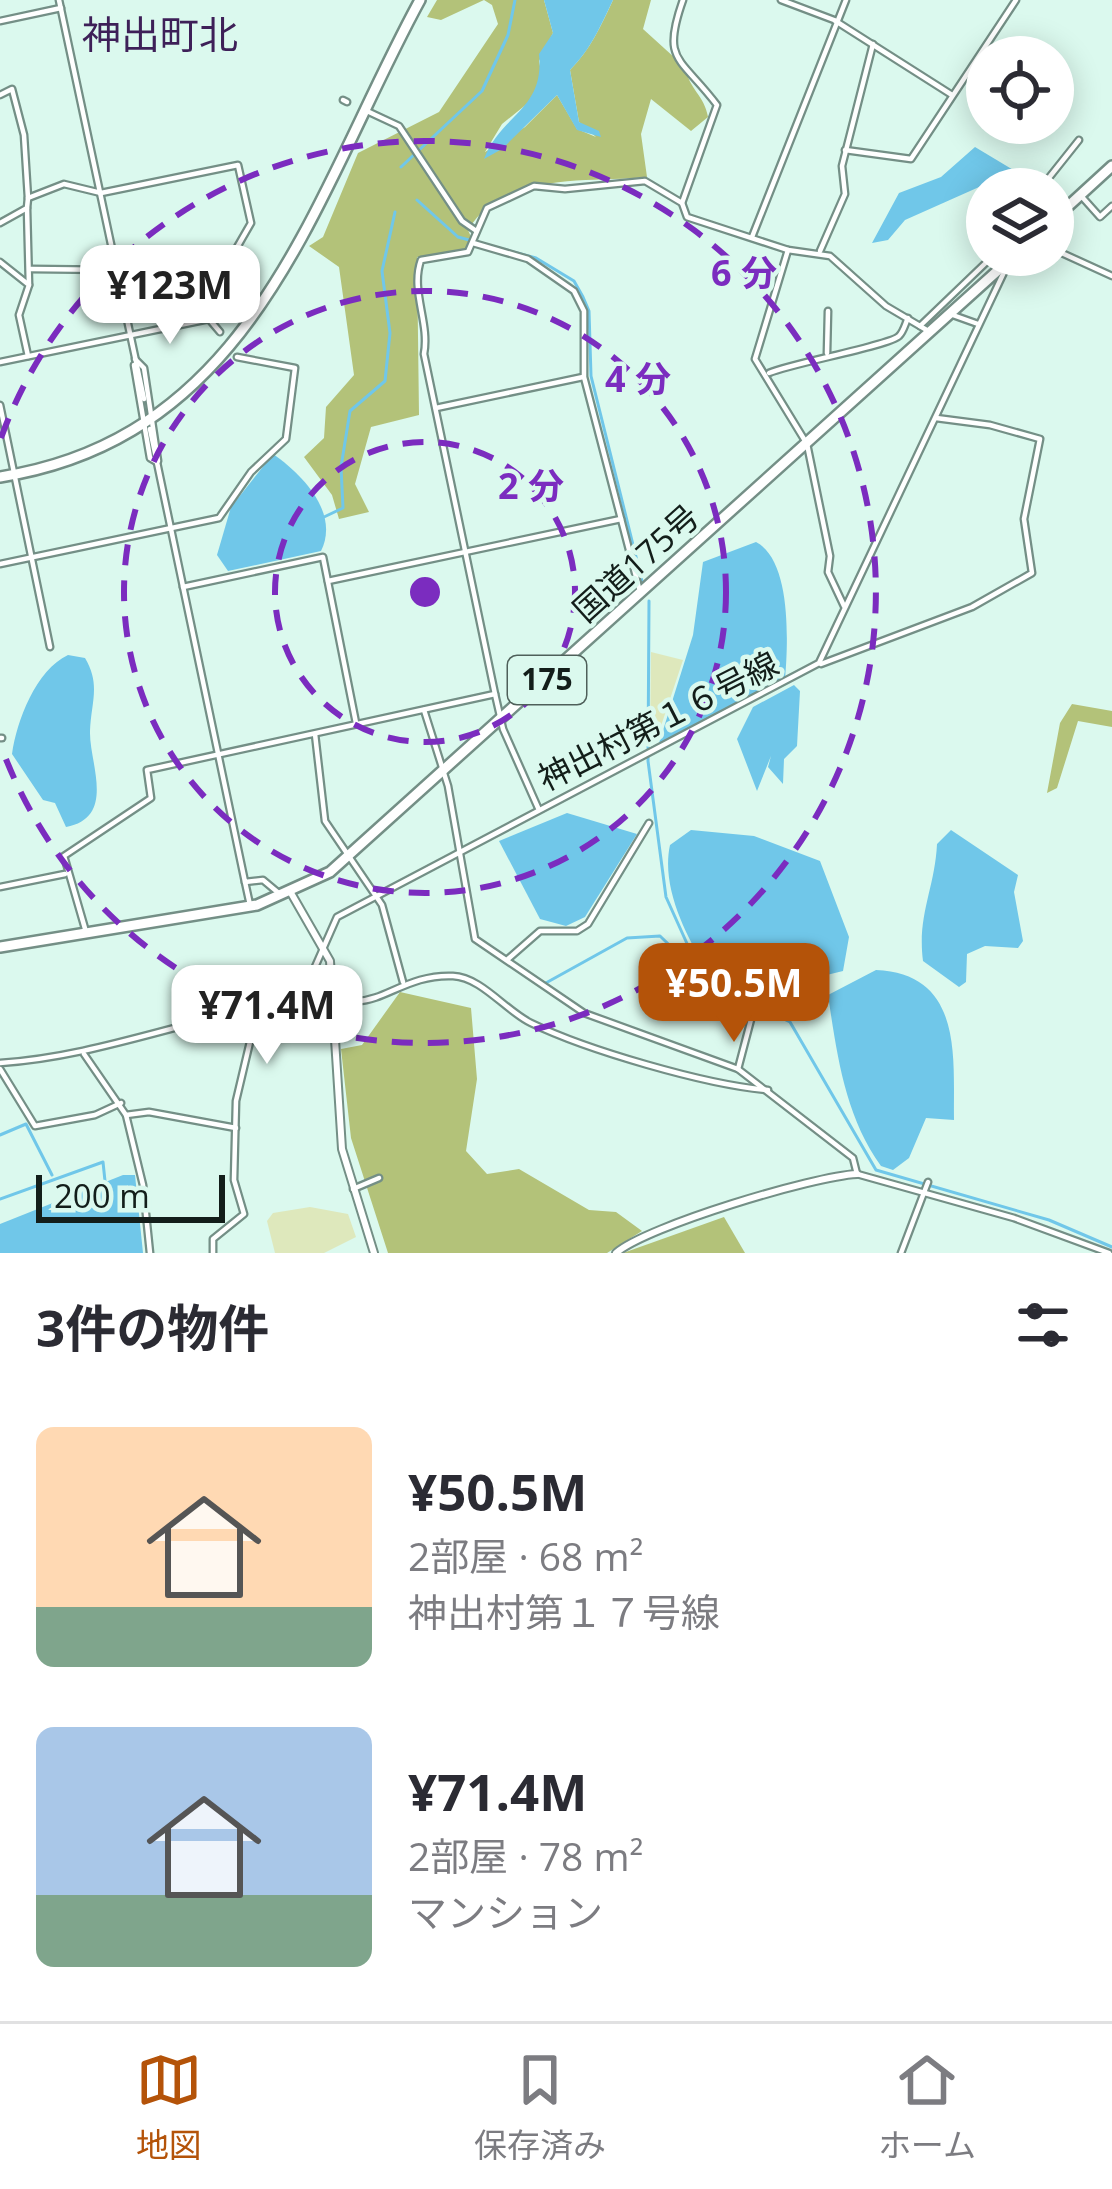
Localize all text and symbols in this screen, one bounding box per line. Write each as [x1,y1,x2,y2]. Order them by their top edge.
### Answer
district label: 神出町北 [82,7,238,60]
map controls [966,36,1074,276]
button: locate [966,36,1074,144]
button: layers [966,168,1074,276]
pin: ¥123M [86,245,254,347]
text: 6 分 [711,248,777,297]
text: ¥123M [107,257,233,310]
text: 4 分 [605,354,671,403]
text: 2 分 [498,461,564,510]
street label: 国道175号 [563,494,709,631]
centre of rings [404,571,446,613]
street label: 神出村第１６号線 [530,641,786,801]
road number: 175 [508,656,586,704]
pin: ¥50.5M [636,943,832,1045]
text: ¥50.5M [665,955,803,1008]
pin: ¥71.4M [169,965,365,1067]
text: ¥71.4M [198,977,336,1030]
scale bar [36,1169,225,1222]
text: 200 m [54,1173,150,1218]
text: 3件の物件 [36,1292,269,1362]
icon: filters [1010,1292,1076,1358]
text: ¥50.5M [408,1456,587,1526]
icon: home [132,1475,276,1619]
text: 2部屋 · 68 m² [408,1529,643,1582]
text: 神出村第１７号線 [408,1585,720,1638]
text: ¥71.4M [408,1756,587,1826]
icon: home [132,1775,276,1919]
text: 2部屋 · 78 m² [408,1829,643,1882]
text: マンション [408,1885,603,1938]
tab: 地図 [136,2047,202,2167]
tab: 保存済み [474,2047,606,2167]
tab: ホーム [878,2047,976,2167]

